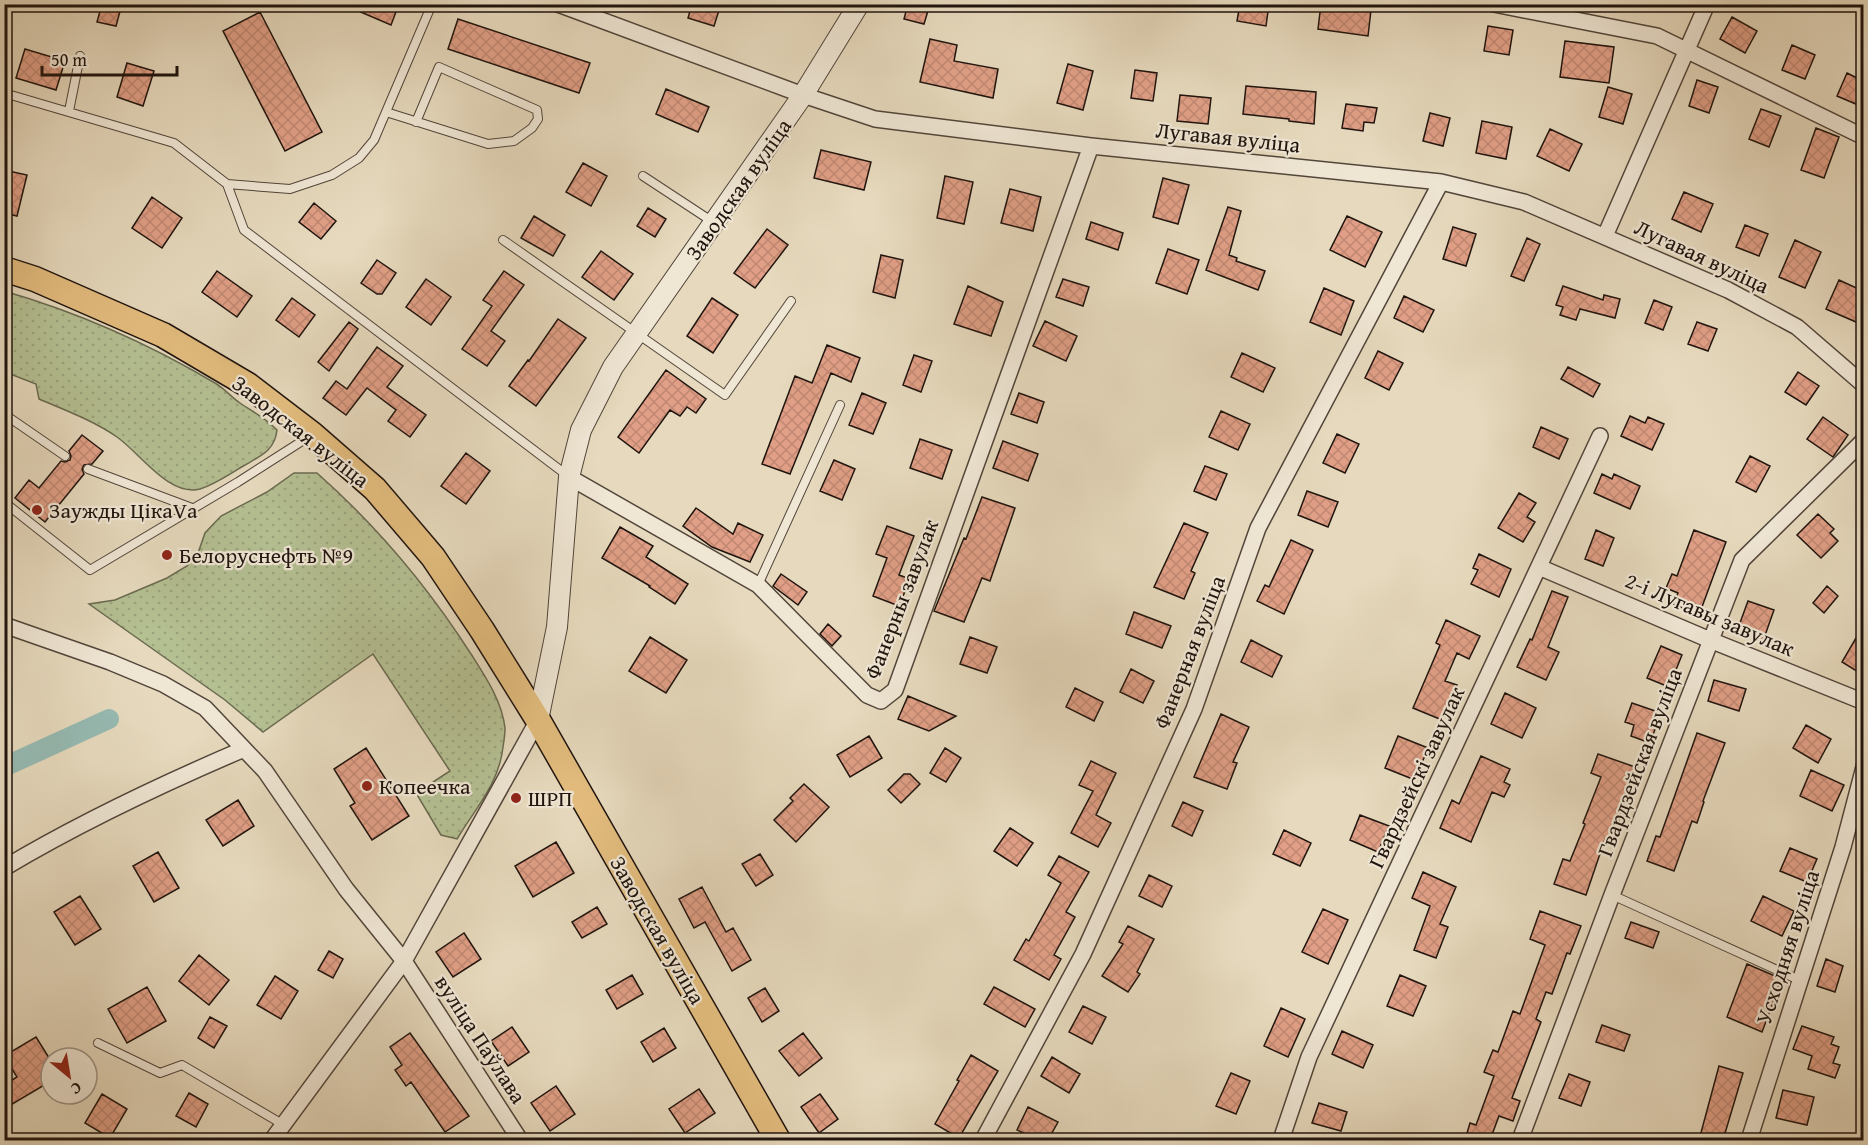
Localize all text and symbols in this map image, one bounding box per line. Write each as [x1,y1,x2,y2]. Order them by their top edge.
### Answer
scale bar [42,39,177,77]
text: 50 m [51,46,87,73]
street label: Заводская вуліца [677,111,799,266]
street label: Лугавая вуліца [1154,113,1302,161]
street label: Лугавая вуліца [1629,211,1775,301]
street label: Заводская вуліца [225,367,377,495]
place label: Заужды ЦікаVа [49,494,198,526]
marker: Заужды ЦікаVа [30,503,44,517]
street label: Фанерны завулак [856,514,946,684]
place label: Белоруснефть №9 [179,539,353,571]
marker: Белоруснефть №9 [160,548,174,562]
street label: 2-і Лугавы завулак [1620,564,1800,664]
street label: Фанерная вуліца [1145,570,1233,733]
street label: Гвардзейская вуліца [1588,663,1690,861]
street label: Гвардзейскі завулак [1360,681,1472,873]
place label: Копеечка [379,770,471,802]
marker: Копеечка [360,779,374,793]
place label: ШРП [528,782,572,814]
marker: ШРП [509,791,523,805]
street label: Заводская вуліца [602,850,714,1011]
street label: Усходняя вуліца [1747,865,1827,1028]
street label: вуліца Паўлава [427,968,535,1110]
north arrow [39,1046,99,1106]
text: С [67,1076,86,1102]

